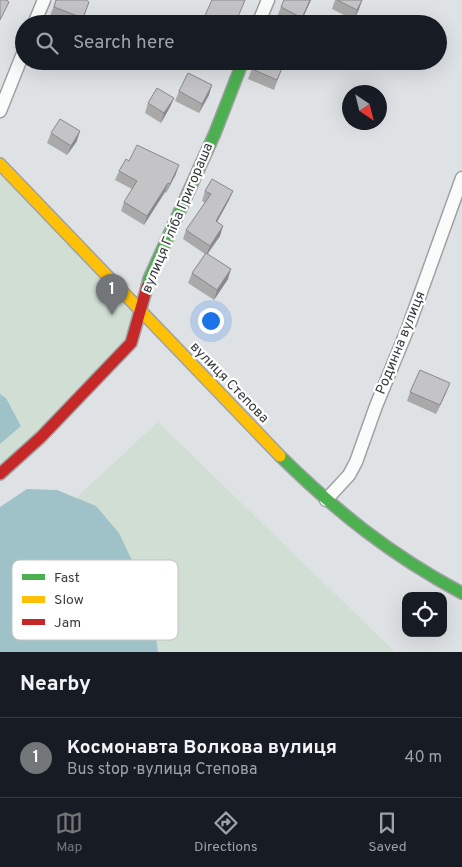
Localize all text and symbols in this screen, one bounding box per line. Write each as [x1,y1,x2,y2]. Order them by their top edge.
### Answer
search box [15,15,447,70]
icon: search [33,29,61,57]
text: Search here [73,31,175,55]
north arrow [342,85,387,130]
street label: вулиця Гліба Григораша [139,140,217,296]
pin: 1 [96,274,128,315]
street label: Родинна вулиця [373,289,429,397]
your location [198,308,224,334]
street label: вулиця Степова [186,339,272,427]
legend [12,560,178,640]
text: Fast [54,570,80,587]
text: Slow [54,592,84,609]
map controls [402,592,447,637]
button: locate [402,592,447,637]
text: Jam [54,615,81,632]
text: Nearby [20,671,91,698]
text: Космонавта Волкова вулиця [67,736,337,760]
text: 1 [33,748,39,768]
text: 40 m [404,748,442,768]
text: Bus stop · вулиця Степова [67,760,257,780]
tab: Map [55,809,83,856]
tab: Directions [194,809,258,856]
tab: Saved [368,809,407,856]

